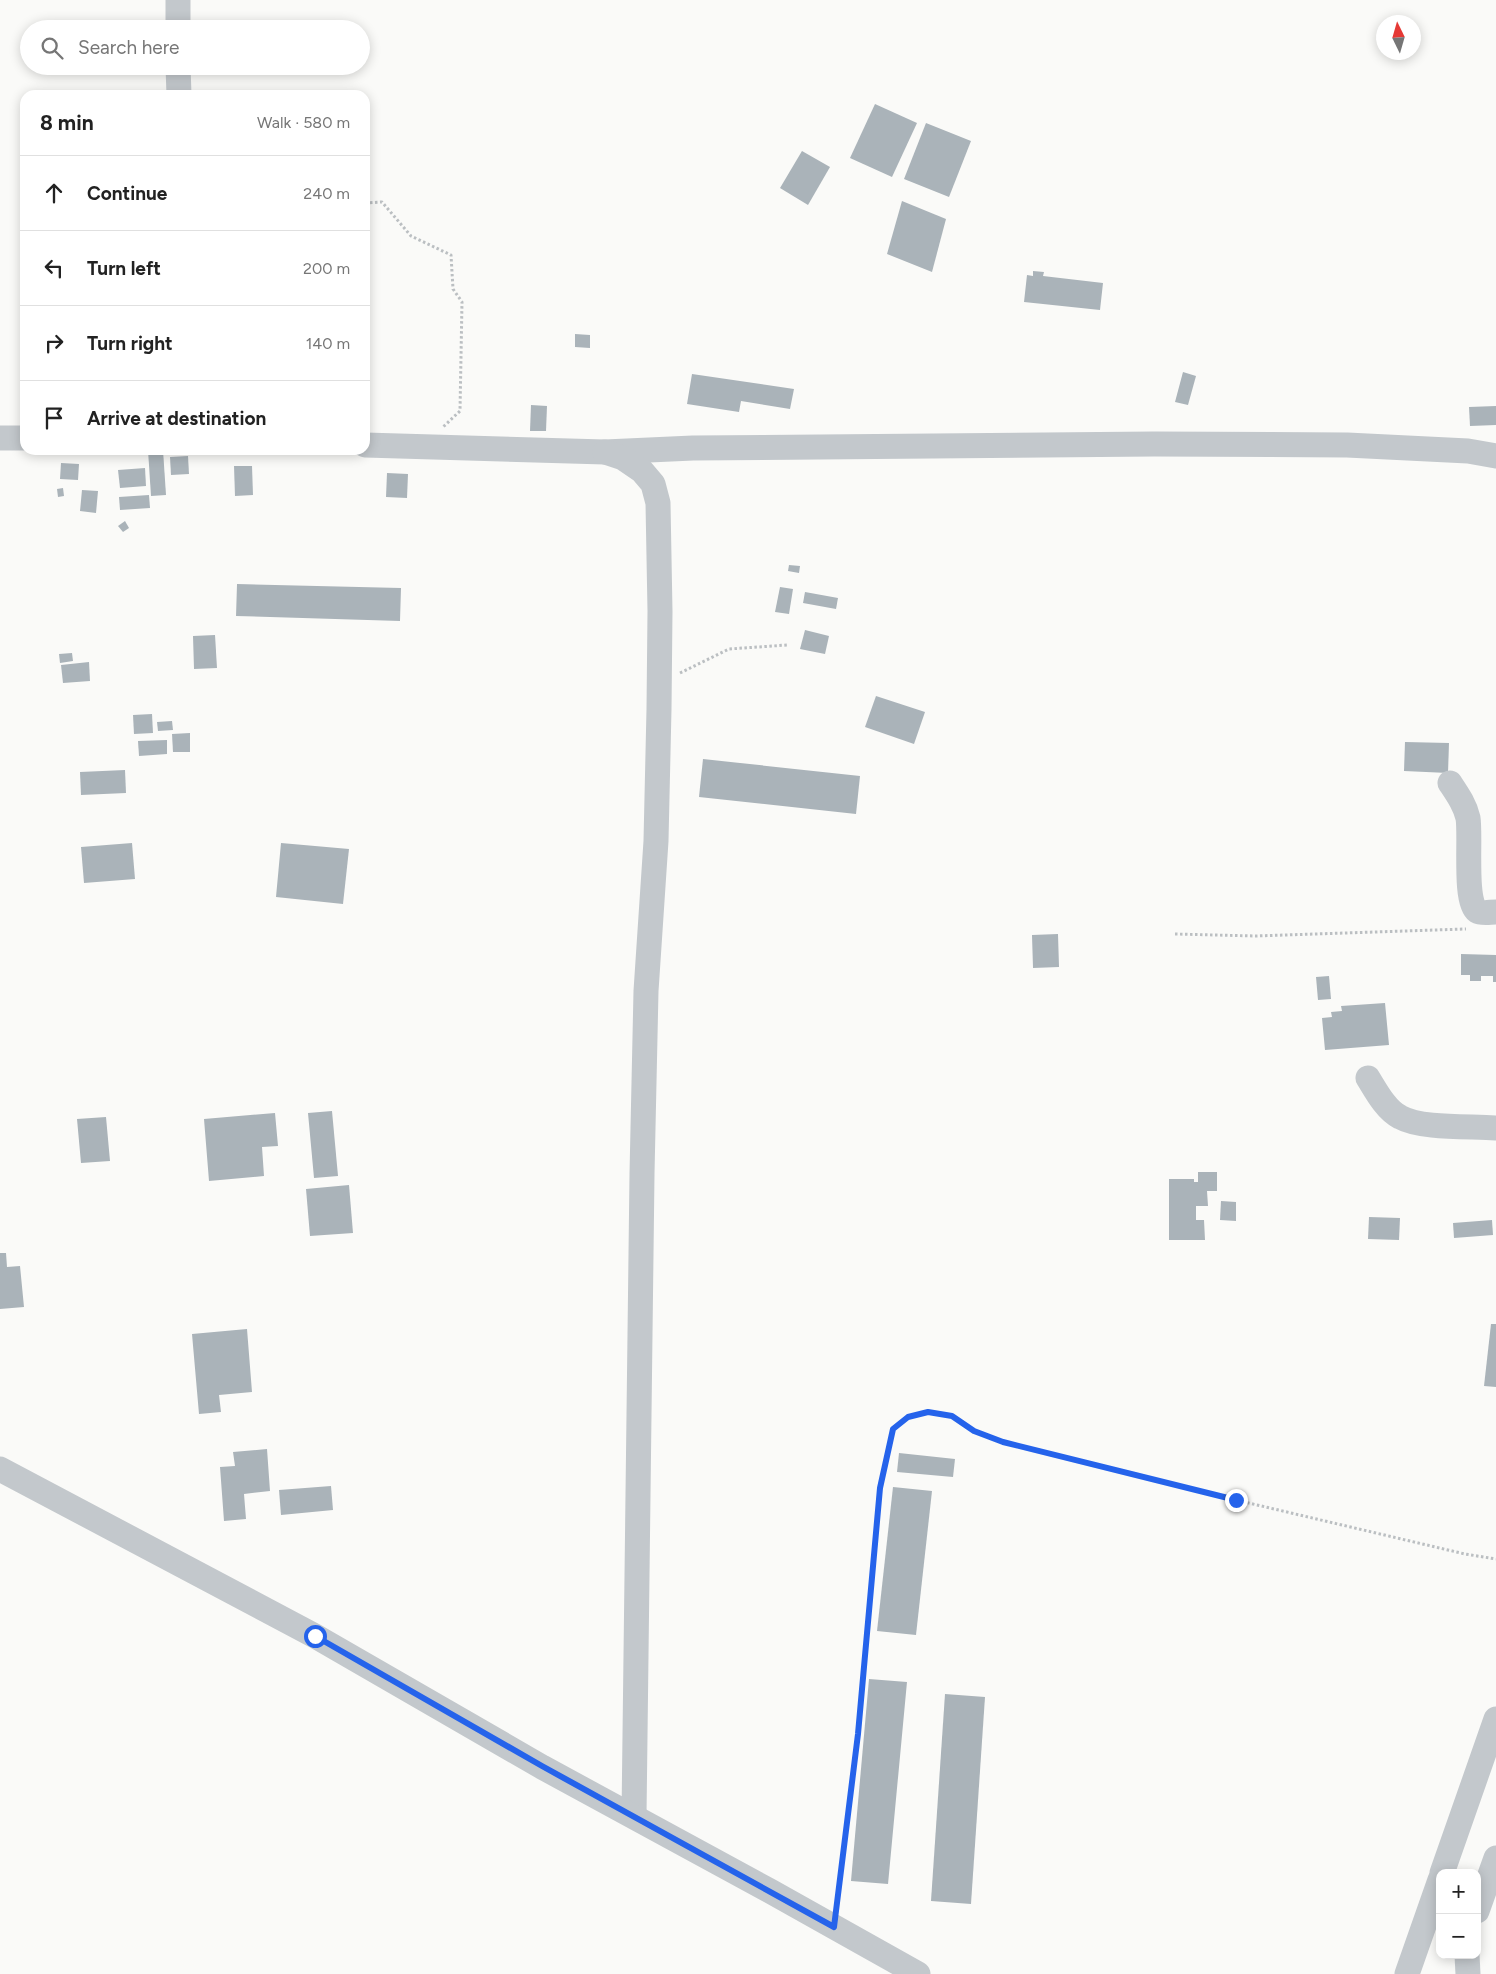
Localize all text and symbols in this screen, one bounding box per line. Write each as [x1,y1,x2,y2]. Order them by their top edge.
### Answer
north arrow [1376,15,1421,60]
search box [20,20,370,75]
icon: search [38,34,66,62]
text: Search here [78,36,180,59]
text: 8 min [40,110,94,135]
text: Walk · 580 m [257,113,350,132]
icon: ahead [40,179,68,207]
text: Continue [87,182,167,205]
text: 240 m [303,184,350,203]
icon: left [40,254,68,282]
text: Turn left [87,257,161,280]
text: 200 m [303,259,350,278]
icon: right [40,329,68,357]
text: Turn right [87,332,173,355]
text: 140 m [306,334,350,353]
icon: arrive [40,404,68,432]
text: Arrive at destination [87,407,266,430]
route end [1225,1489,1248,1512]
route start [304,1625,327,1648]
map controls [1436,1869,1481,1959]
button: + [1436,1869,1481,1914]
button: − [1436,1914,1481,1959]

